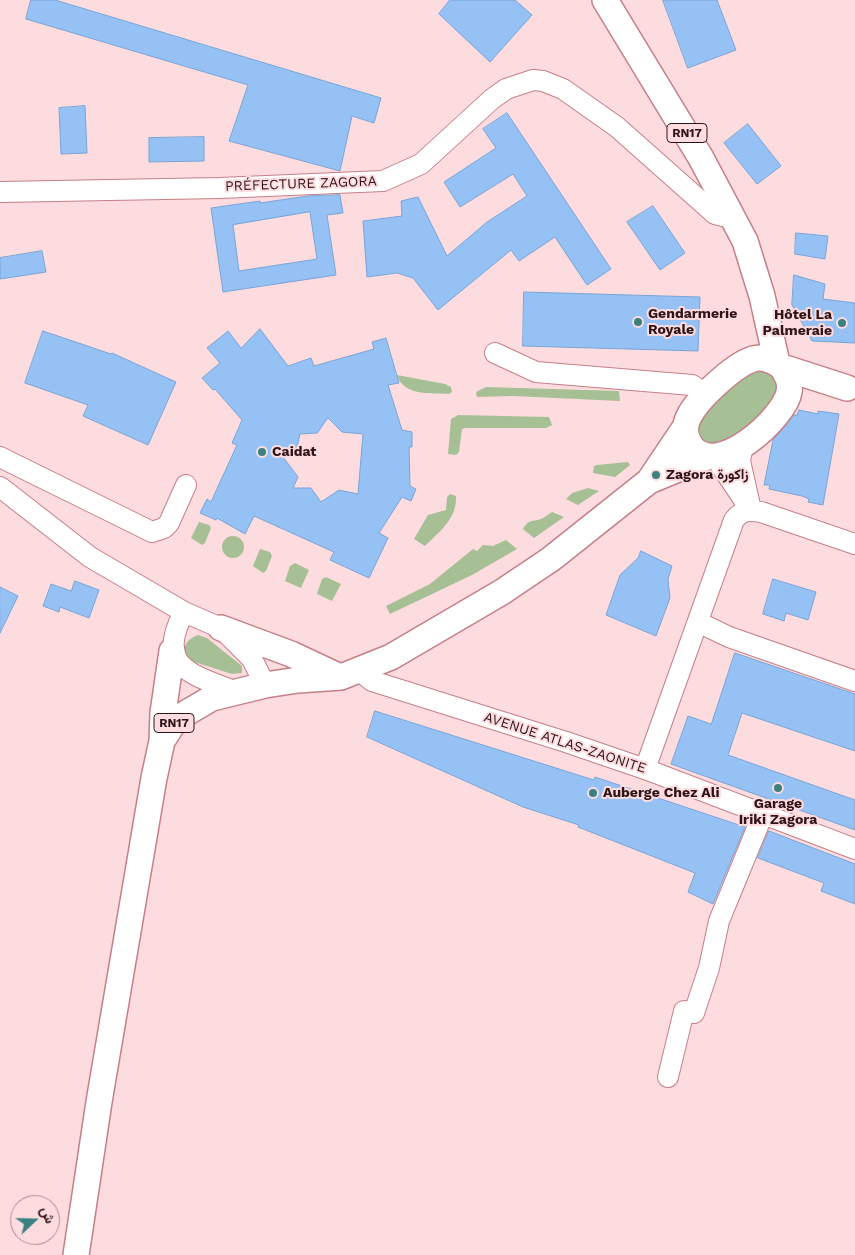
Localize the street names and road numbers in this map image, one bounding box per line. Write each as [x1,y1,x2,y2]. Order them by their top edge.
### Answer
road number: RN17 [667,124,707,142]
street label: PRÉFECTURE ZAGORA [225,173,377,195]
street label: AVENUE ATLAS-ZAONITE [482,709,648,777]
road number: RN17 [154,714,194,732]

